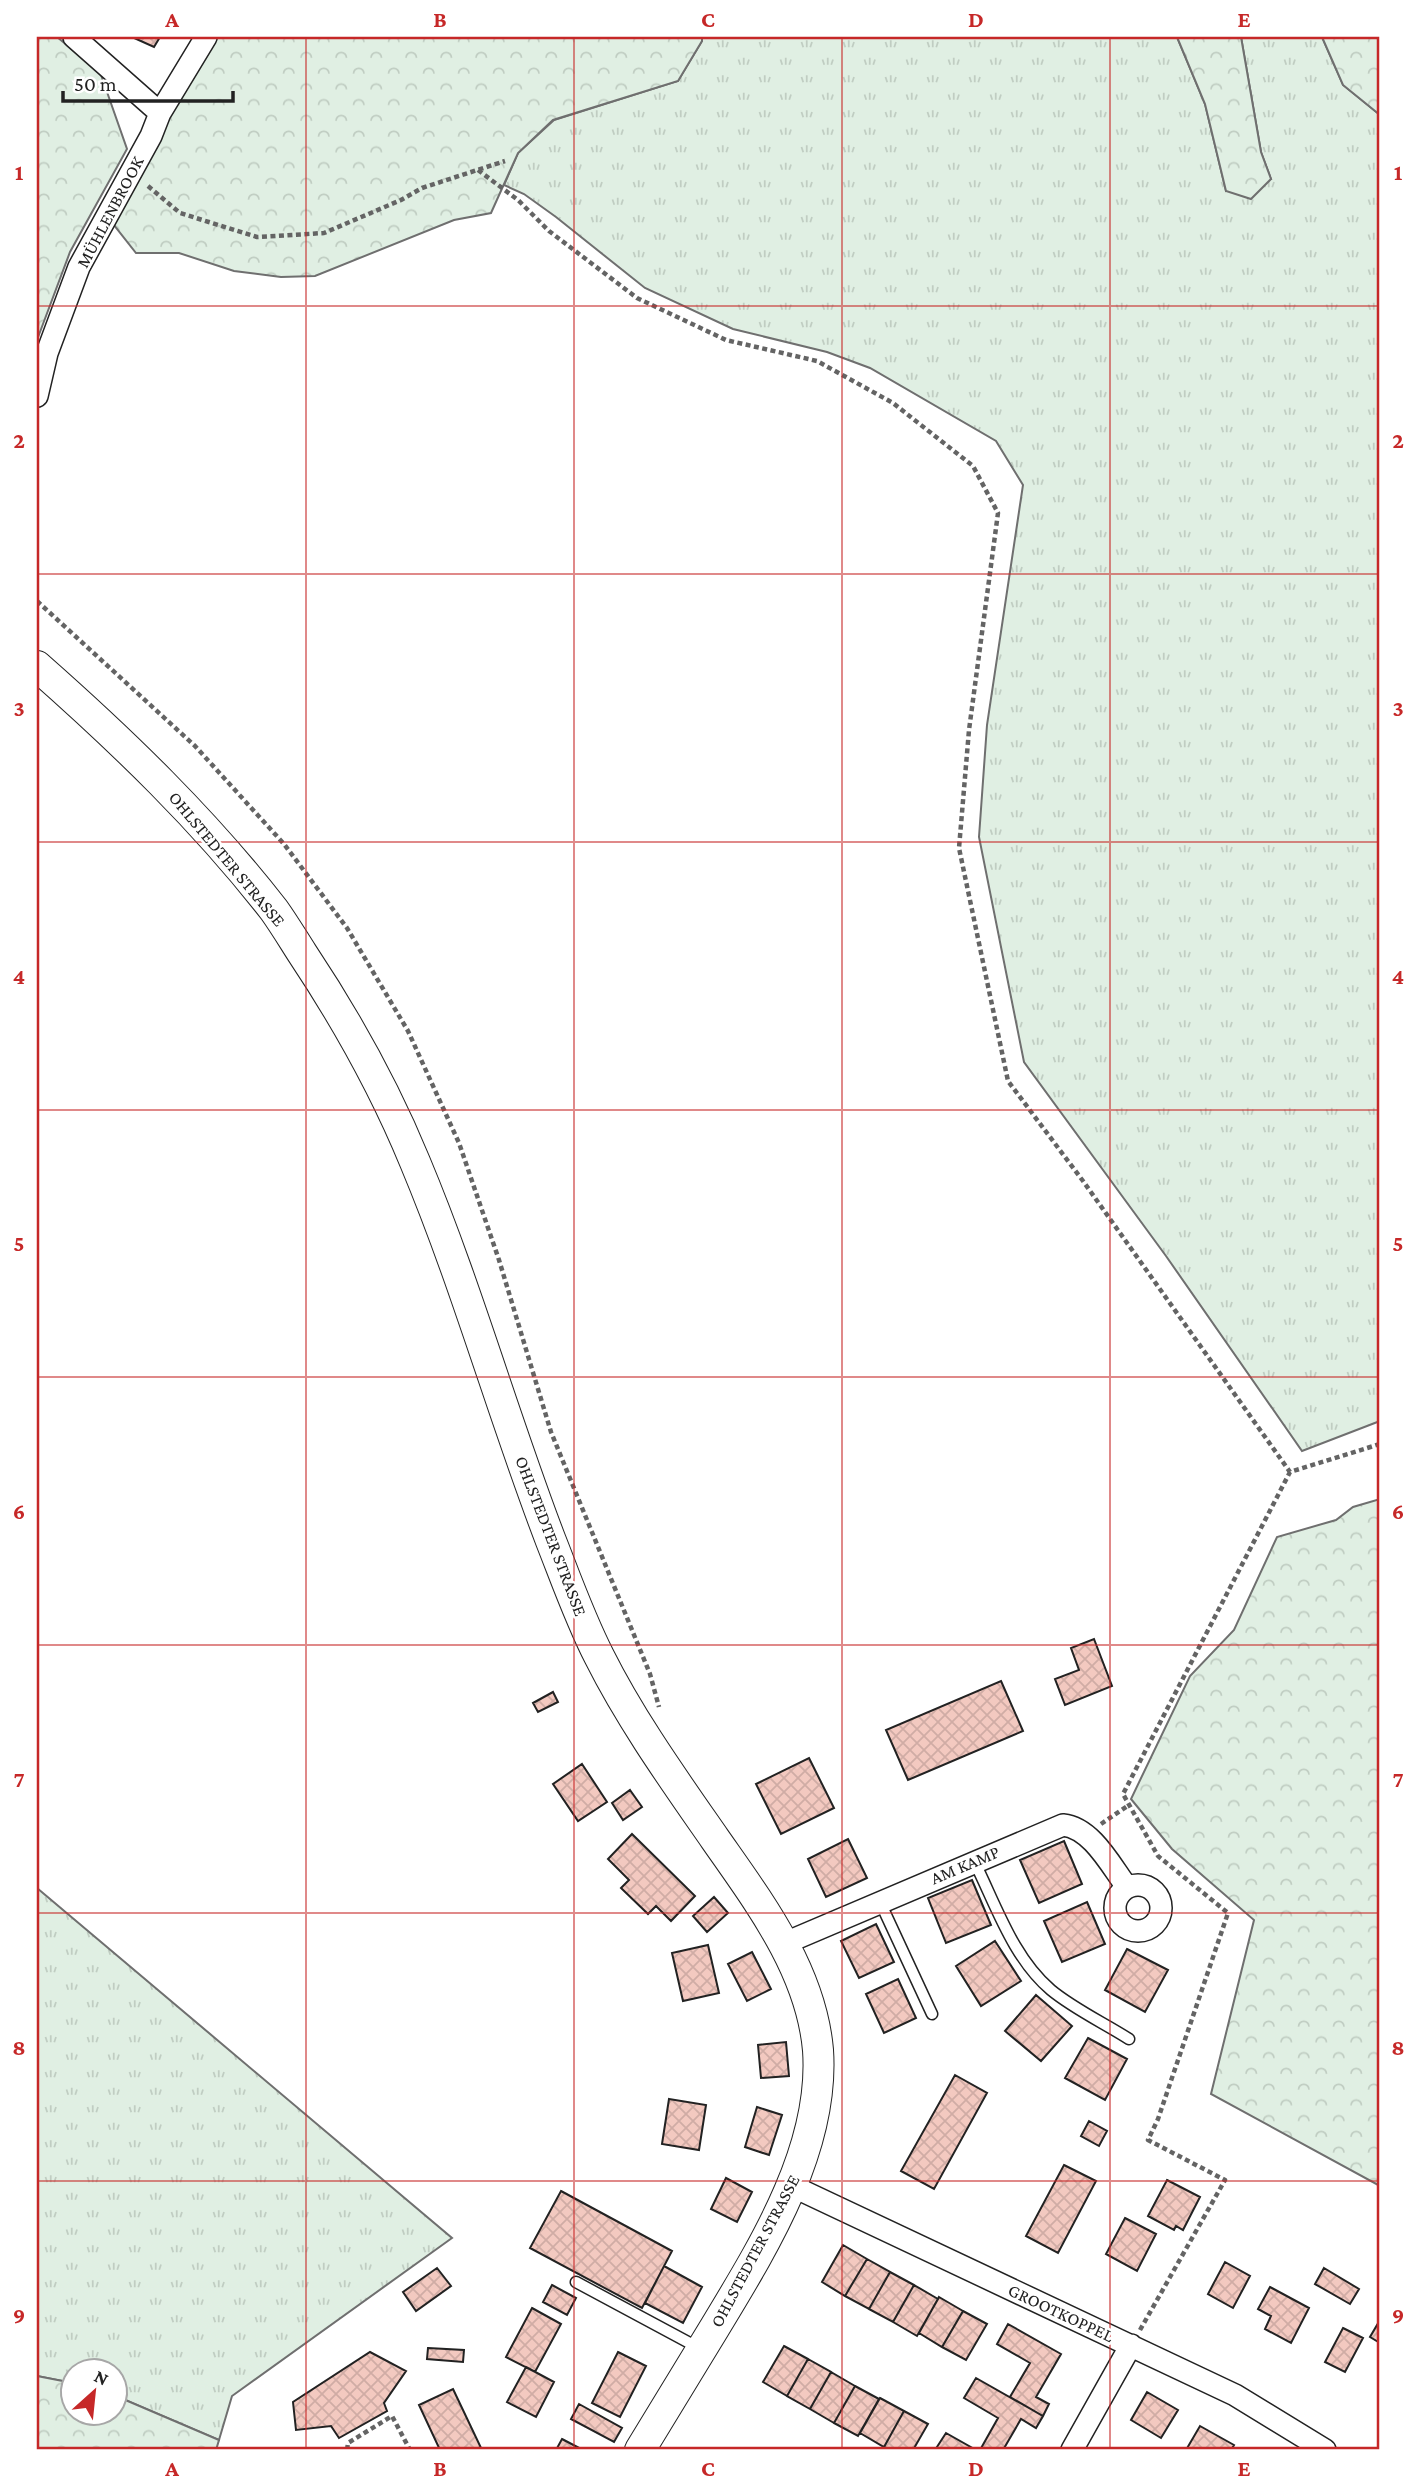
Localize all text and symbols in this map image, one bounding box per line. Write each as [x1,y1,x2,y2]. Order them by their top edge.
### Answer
text: A [164,6,179,32]
text: B [433,6,447,32]
text: C [701,6,715,32]
text: D [968,6,984,32]
text: E [1237,6,1251,32]
scale bar [63,60,233,104]
text: 50 m [74,72,117,96]
street label: MÜHLENBROOK [72,152,148,271]
text: 1 [15,159,24,185]
text: 1 [1394,159,1403,185]
text: 2 [13,427,25,453]
text: 2 [1392,427,1404,453]
text: 3 [13,695,25,721]
text: 3 [1392,695,1404,721]
street label: OHLSTEDTER STRASSE [165,788,289,931]
text: 4 [13,963,25,989]
text: 4 [1392,963,1404,989]
text: 5 [13,1230,25,1256]
text: 5 [1392,1230,1404,1256]
street label: OHLSTEDTER STRASSE [511,1453,591,1619]
text: 6 [13,1498,25,1524]
text: 6 [1392,1498,1404,1524]
text: 7 [13,1766,25,1792]
text: 7 [1392,1766,1404,1792]
street label: AM KAMP [928,1842,1002,1888]
text: 8 [12,2034,26,2060]
text: 8 [1391,2034,1405,2060]
street label: OHLSTEDTER STRASSE [706,2171,804,2331]
street label: GROOTKOPPEL [1005,2280,1117,2346]
text: 9 [13,2302,25,2328]
text: 9 [1392,2302,1404,2328]
north arrow [60,2358,130,2428]
text: N [91,2365,112,2390]
text: A [164,2455,179,2481]
text: B [433,2455,447,2481]
text: C [701,2455,715,2481]
text: D [968,2455,984,2481]
text: E [1237,2455,1251,2481]

